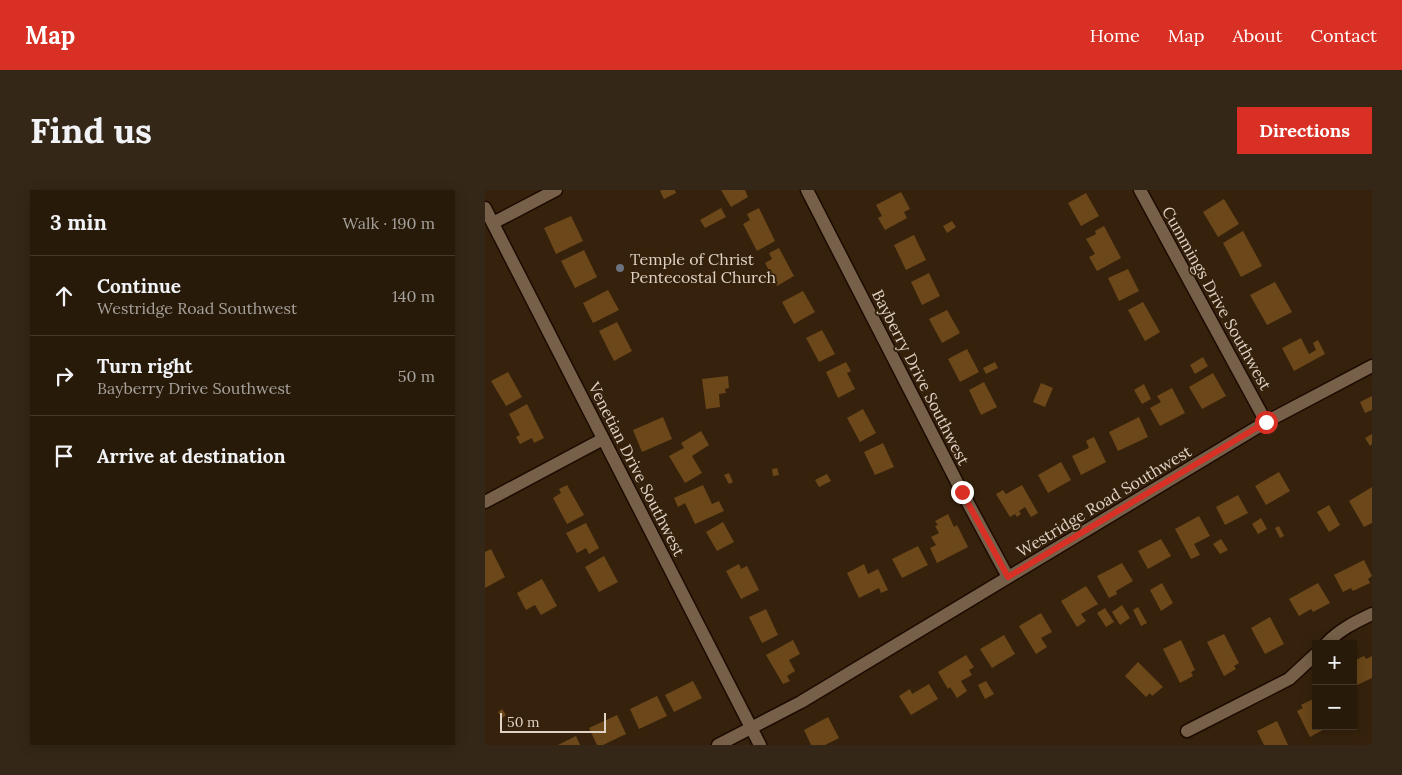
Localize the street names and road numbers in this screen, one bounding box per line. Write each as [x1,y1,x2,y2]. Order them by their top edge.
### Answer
street label: Cummings Drive Southwest [1158,203,1276,394]
street label: Bayberry Drive Southwest [868,286,974,469]
street label: Venetian Drive Southwest [584,378,690,560]
street label: Westridge Road Southwest [1013,440,1196,561]

